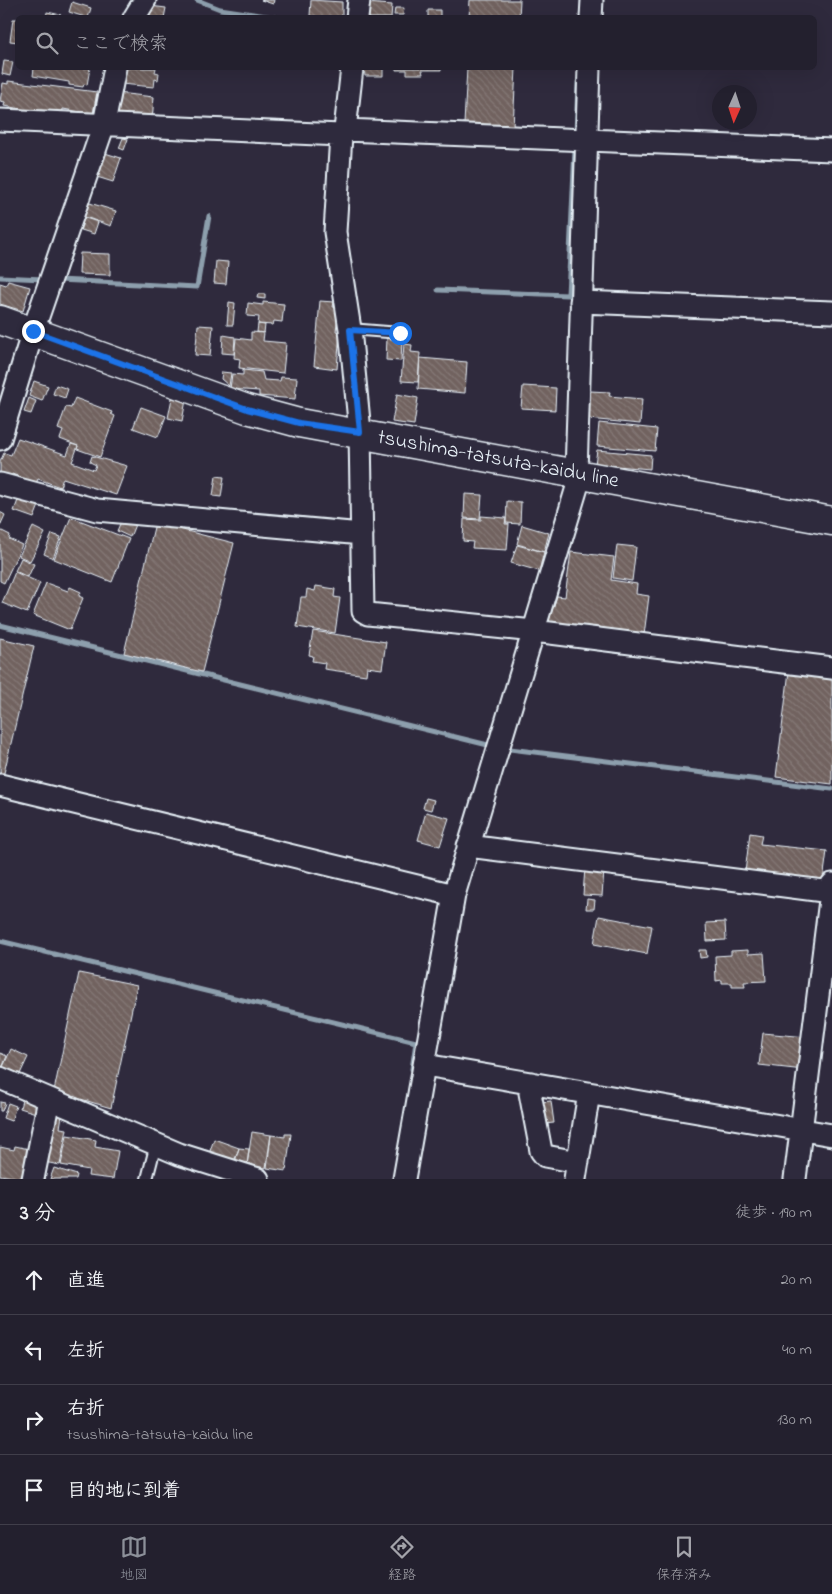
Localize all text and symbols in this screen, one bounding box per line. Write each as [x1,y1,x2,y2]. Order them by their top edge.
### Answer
search box [15,15,817,70]
icon: search [33,29,61,57]
text: ここで検索 [73,31,168,58]
north arrow [712,85,757,130]
route end [22,320,45,343]
route start [389,322,412,345]
street label: tsushima-tatsuta-kaidu line [375,423,622,497]
text: 3 分 [20,1199,55,1229]
text: 徒歩 · 190 m [735,1201,812,1225]
icon: ahead [20,1266,48,1294]
text: 直進 [67,1268,105,1295]
text: 20 m [781,1268,812,1292]
icon: left [20,1336,48,1364]
text: 左折 [67,1338,105,1365]
text: 40 m [782,1338,812,1362]
text: 右折 [67,1396,105,1423]
icon: right [20,1406,48,1434]
text: 130 m [777,1408,812,1432]
text: tsushima-tatsuta-kaidu line [67,1423,253,1447]
icon: arrive [20,1476,48,1504]
text: 目的地に到着 [67,1478,181,1505]
tab: 地図 [120,1533,148,1586]
tab: 経路 [388,1533,416,1586]
tab: 保存済み [656,1533,712,1586]

